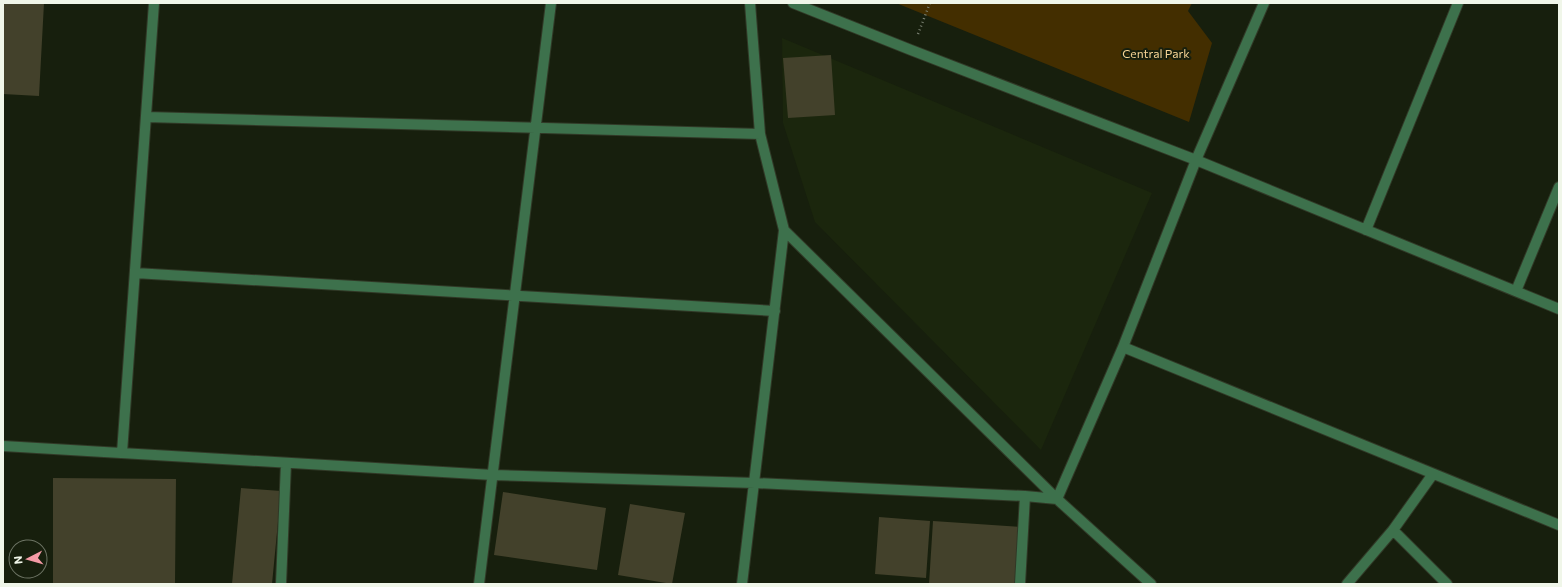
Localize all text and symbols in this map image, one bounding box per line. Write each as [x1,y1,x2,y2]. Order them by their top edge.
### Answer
park label: Central Park [1122,46,1190,60]
north arrow [8,539,48,579]
text: N [11,555,24,565]

